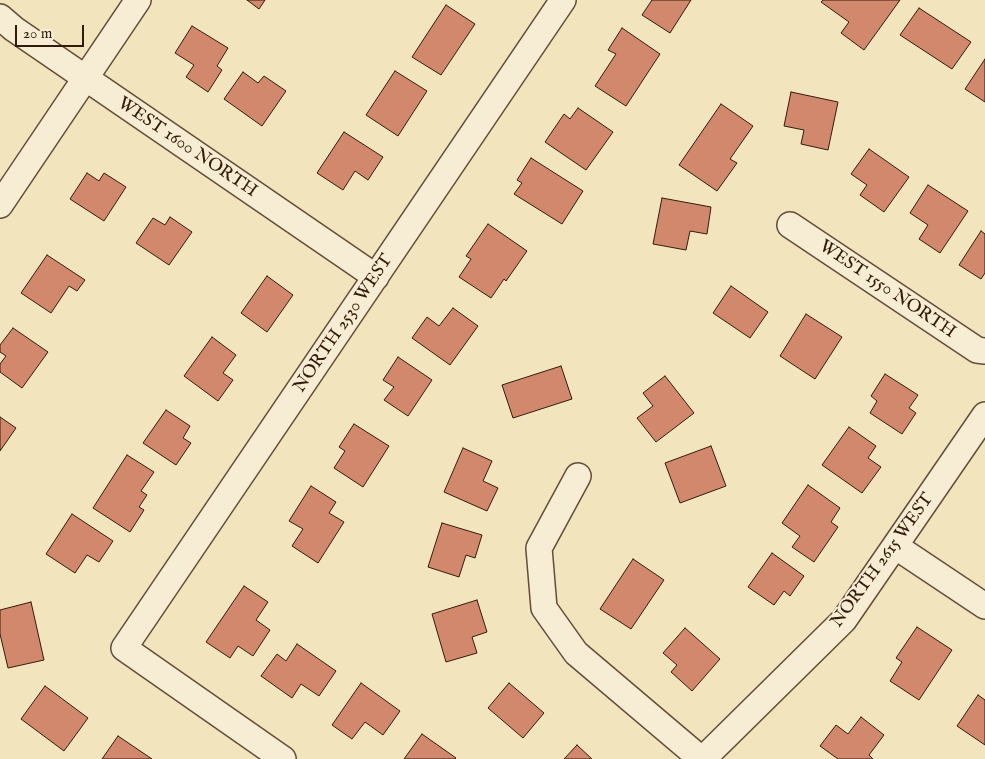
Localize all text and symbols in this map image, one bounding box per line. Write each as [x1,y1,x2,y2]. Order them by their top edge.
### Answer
scale bar [18,15,86,47]
text: 20 m [23,24,52,43]
street label: WEST 1600 NORTH [113,93,261,203]
street label: WEST 1550 NORTH [815,236,959,344]
street label: NORTH 2530 WEST [290,251,398,397]
street label: NORTH 2615 WEST [827,490,939,632]

